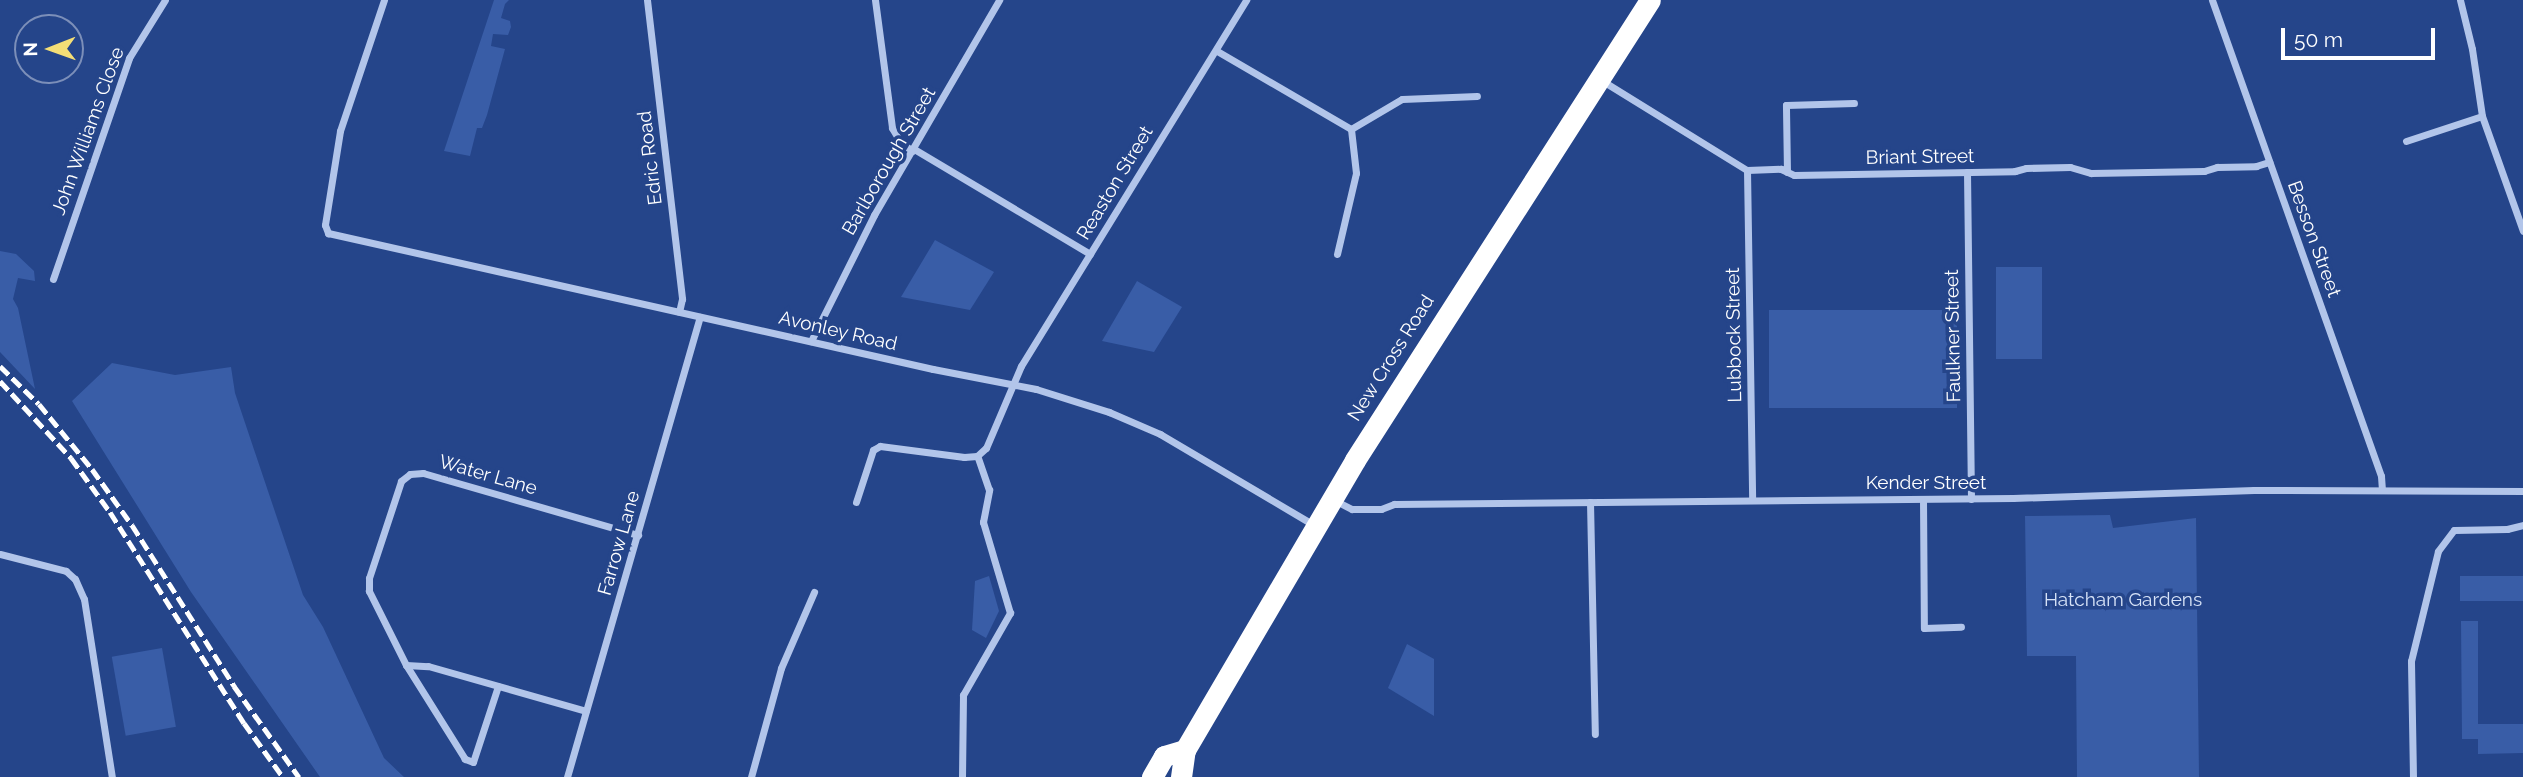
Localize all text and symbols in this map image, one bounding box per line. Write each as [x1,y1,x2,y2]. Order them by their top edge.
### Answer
north arrow [14,14,84,84]
scale bar [2285,14,2439,58]
text: 50 m [2294,27,2343,52]
text: N [19,42,41,57]
street label: John Williams Close [47,44,129,218]
street label: Barlborough Street [837,83,941,239]
street label: Edric Road [633,110,667,206]
street label: Reaston Street [1072,122,1158,244]
street label: Briant Street [1865,145,1975,169]
street label: Besson Street [2282,178,2346,300]
street label: Lubbock Street [1721,267,1747,403]
street label: Faulkner Street [1940,269,1966,403]
street label: New Cross Road [1343,290,1439,426]
street label: Avonley Road [776,306,900,356]
street label: Water Lane [436,450,540,500]
street label: Kender Street [1865,472,1987,494]
street label: Farrow Lane [593,488,645,598]
park label: Hatcham Gardens [2044,589,2202,611]

